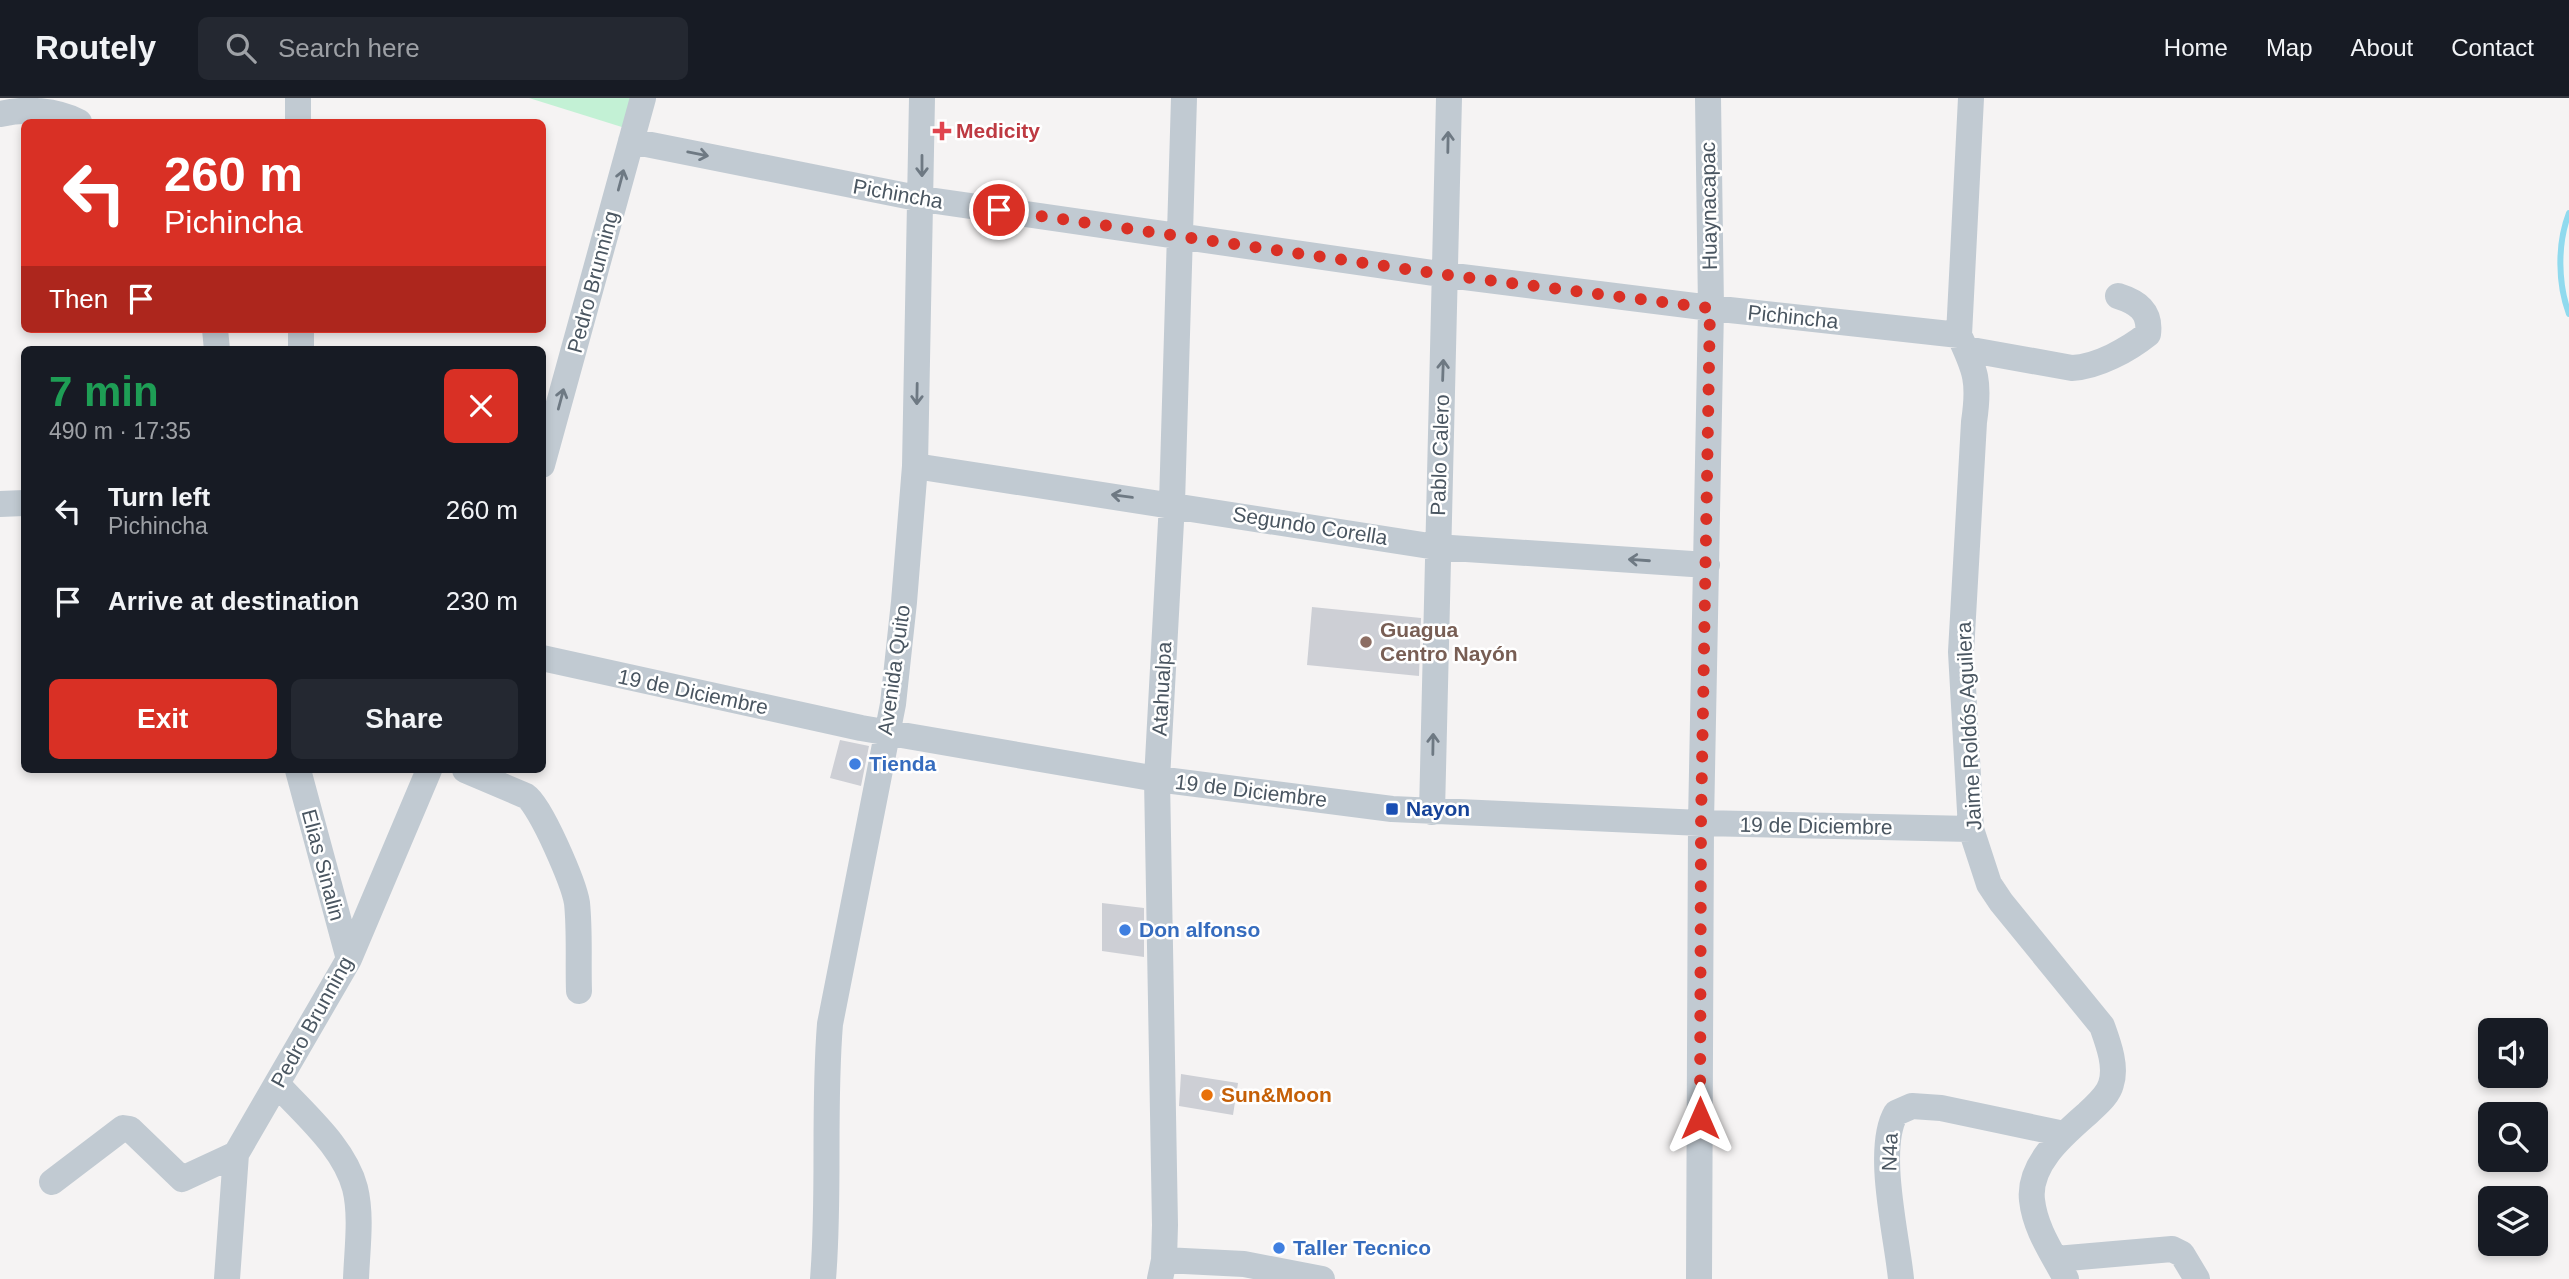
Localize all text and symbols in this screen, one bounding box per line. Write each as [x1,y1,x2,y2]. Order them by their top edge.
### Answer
search box [198,17,688,80]
text: Routely [35,29,156,66]
icon: search [222,29,260,67]
text: Search here [278,33,420,63]
text: Home [2164,34,2228,61]
text: Map [2266,34,2313,61]
text: About [2351,34,2413,61]
text: Contact [2451,34,2534,61]
place label: Medicity [956,119,1040,142]
marker: Medicity [934,123,950,139]
one-way arrow [1441,131,1455,154]
street label: Huaynacapac [1696,142,1721,270]
icon: left [49,147,140,238]
text: 260 m [164,147,303,201]
one-way arrow [686,148,709,162]
one-way arrow [915,154,929,177]
one-way arrow [615,169,628,191]
street label: Pichincha [851,174,945,213]
pin [969,180,1029,240]
icon: arrive [980,191,1018,229]
text: Pichincha [164,204,303,240]
street label: Pedro Brunning [563,208,623,355]
icon: arrive [122,280,160,318]
text: Then [49,284,108,314]
street label: Pichincha [1747,300,1840,333]
one-way arrow [1436,359,1450,382]
text: 7 min [49,368,159,415]
button: close [444,369,518,443]
one-way arrow [911,382,924,405]
one-way arrow [555,389,568,411]
street label: Pablo Calero [1426,394,1453,516]
text: 490 m · 17:35 [49,418,191,444]
text: Turn left [108,482,210,512]
one-way arrow [1111,489,1134,502]
icon: left [49,492,87,530]
text: 260 m [446,495,518,525]
street label: Segundo Corella [1231,502,1389,549]
text: Pichincha [108,513,208,539]
one-way arrow [1628,553,1650,566]
icon: arrive [49,583,87,621]
text: Arrive at destination [108,586,359,616]
text: 230 m [446,586,518,616]
street label: Avenida Quito [873,603,914,737]
place label: Guagua Centro Nayón [1380,618,1518,665]
street label: Jaime Roldós Aguilera [1952,621,1985,831]
marker: Guagua Centro Nayón [1358,634,1374,650]
street label: Atahualpa [1148,641,1175,737]
street label: 19 de Diciembre [616,664,770,719]
button: Exit [49,679,277,759]
button: Share [291,679,518,759]
one-way arrow [1426,733,1440,756]
place label: Tienda [869,752,937,775]
marker: Tienda [847,756,863,772]
street label: 19 de Diciembre [1174,770,1328,811]
place label: Nayon [1406,797,1470,820]
marker: Nayon [1384,801,1400,817]
street label: Elias Sinalin [298,807,349,923]
street label: 19 de Diciembre [1739,813,1893,838]
place label: Don alfonso [1139,918,1260,941]
marker: Don alfonso [1117,922,1133,938]
street label: Pedro Brunning [266,952,357,1091]
map controls [2478,1018,2548,1256]
button: sound [2478,1018,2548,1088]
position arrow [1663,1081,1737,1155]
place label: Sun&Moon [1221,1083,1332,1106]
marker: Sun&Moon [1199,1087,1215,1103]
button: search [2478,1102,2548,1172]
street label: N4a [1877,1132,1902,1172]
button: layers [2478,1186,2548,1256]
place label: Taller Tecnico [1293,1236,1431,1259]
marker: Taller Tecnico [1271,1240,1287,1256]

